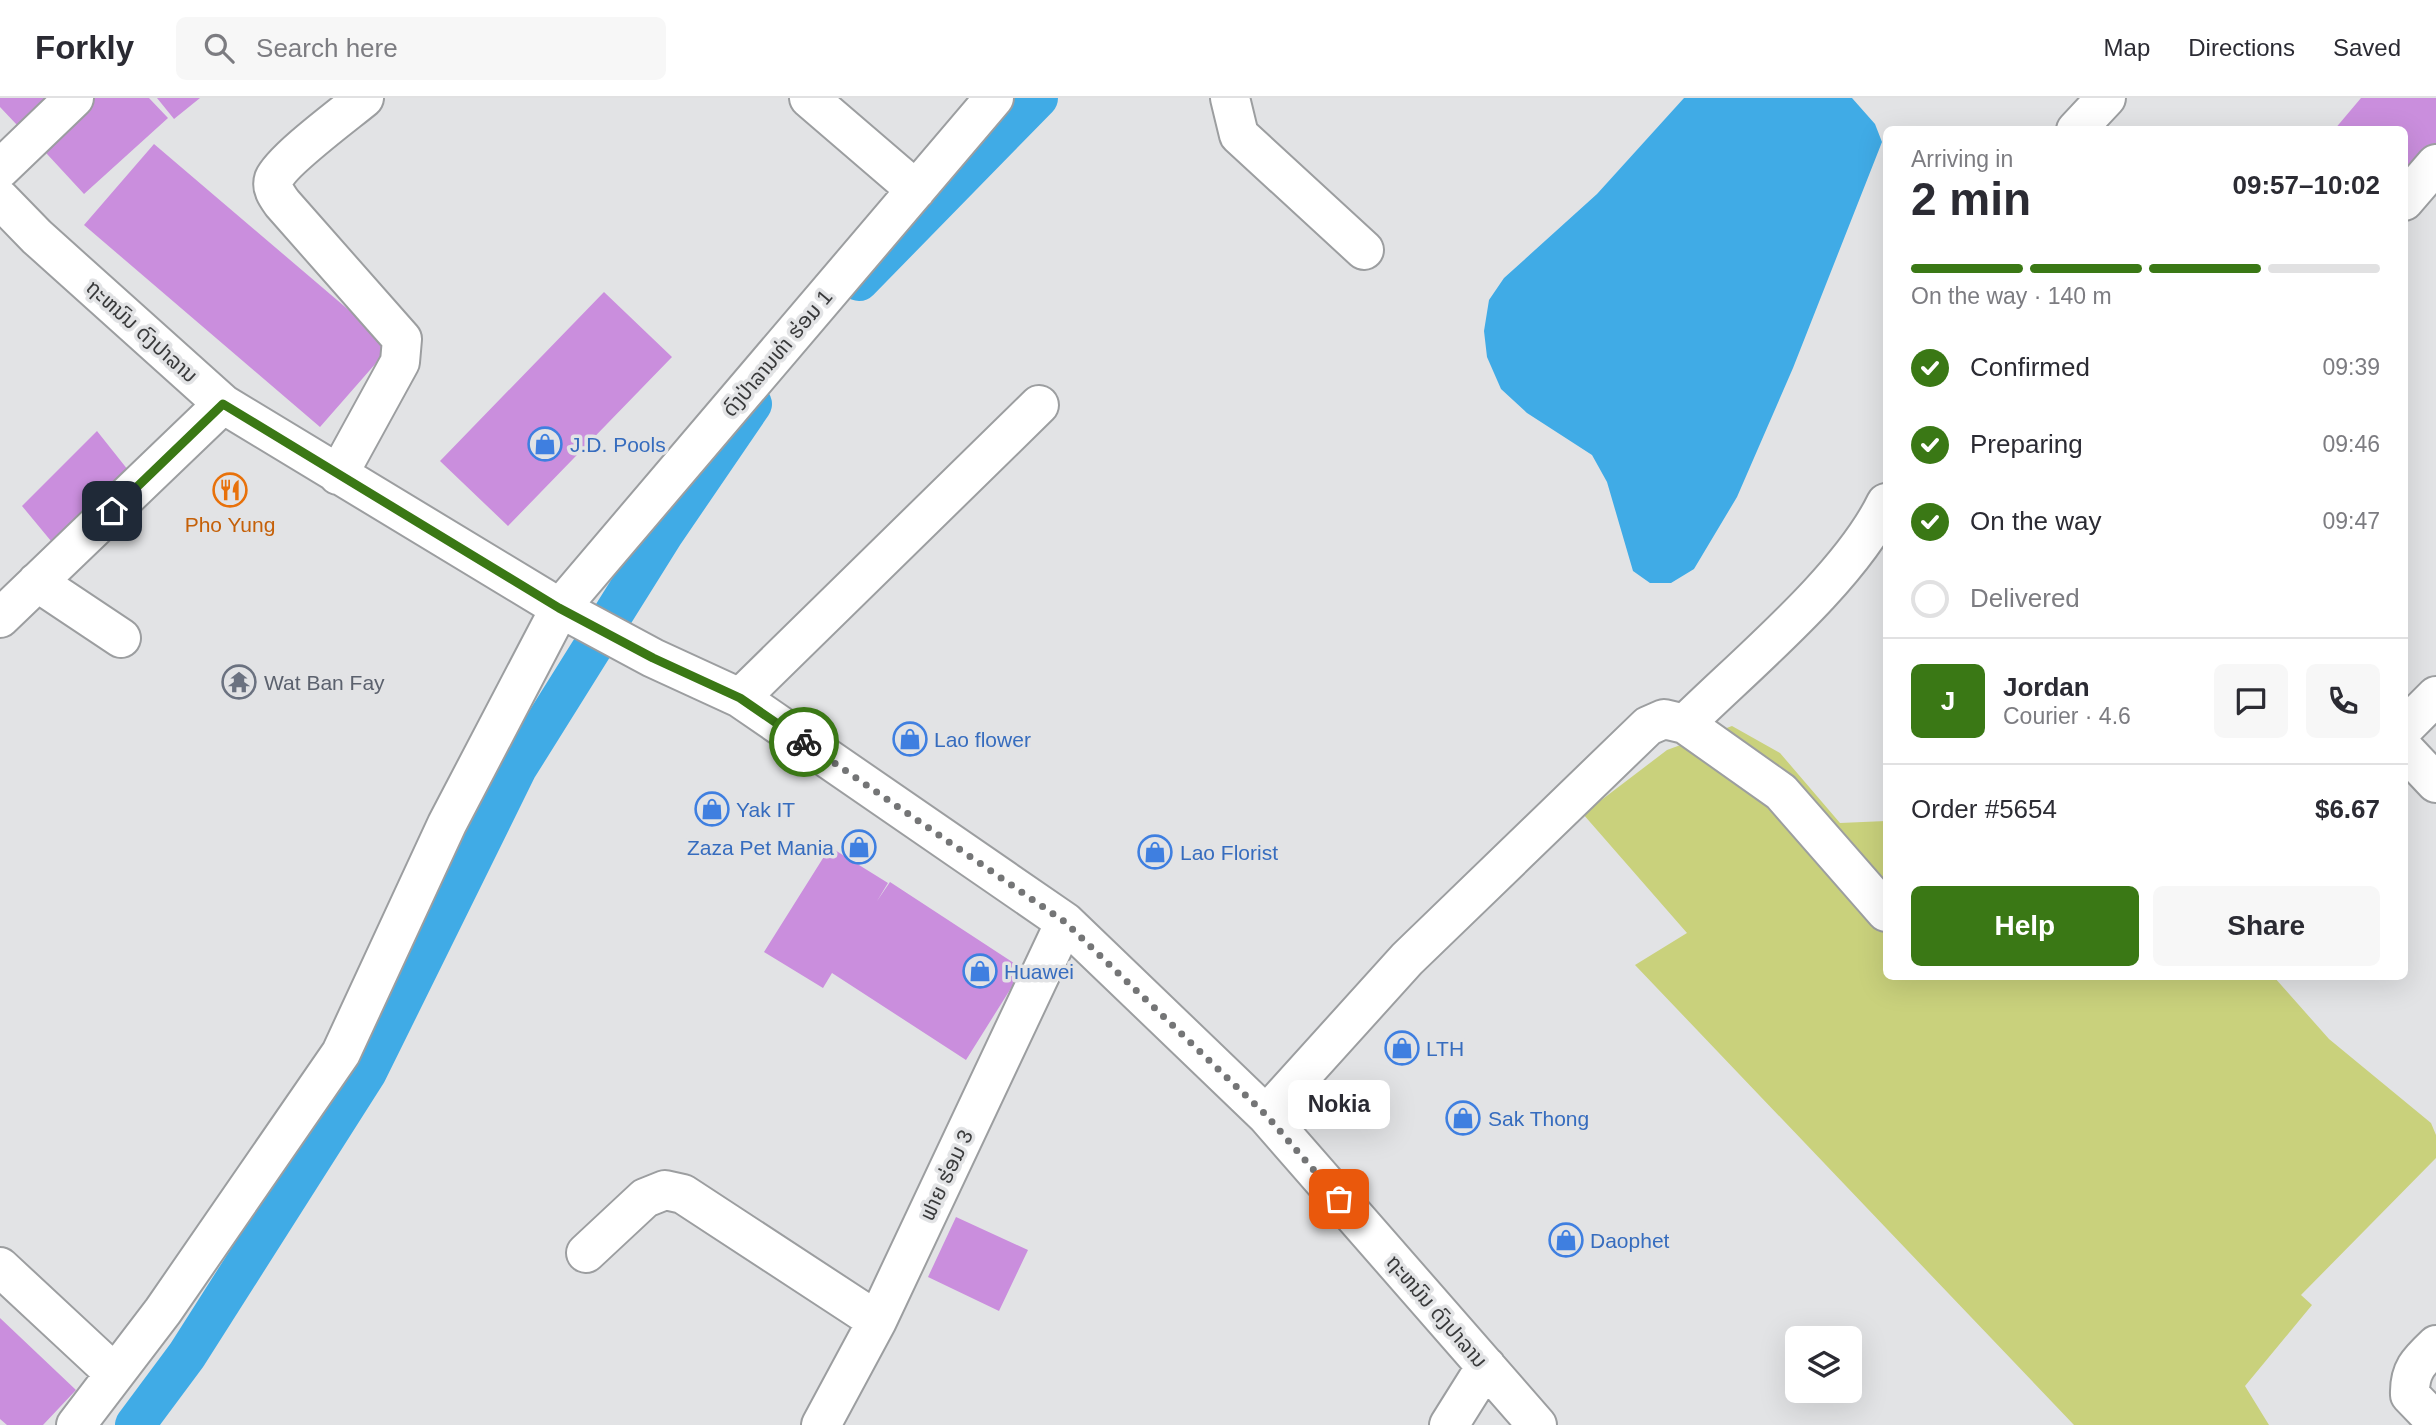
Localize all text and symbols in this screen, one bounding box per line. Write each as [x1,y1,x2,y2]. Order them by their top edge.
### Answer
search box [176,17,666,80]
text: Forkly [35,29,134,66]
icon: search [200,29,238,67]
text: Search here [256,33,398,63]
text: Map [2104,34,2150,61]
text: Directions [2188,34,2295,61]
text: Saved [2333,34,2401,61]
text: Arriving in [1911,146,2013,172]
text: 09:57–10:02 [2233,170,2380,200]
text: 2 min [1911,173,2031,225]
street label: ຖະຫນົນ ດົງປາລານ [82,275,202,387]
text: On the way · 140 m [1911,283,2112,309]
street label: ດົງປ່າລານທ່າ ຮ່ອມ 1 [717,285,837,421]
icon: check [1911,349,1949,387]
text: Confirmed [1970,352,2090,382]
text: 09:39 [2322,354,2380,380]
shop icon: J.D. Pools [526,425,564,463]
icon: check [1911,426,1949,464]
text: Preparing [1970,429,2083,459]
text: 09:46 [2322,431,2380,457]
place label: J.D. Pools [570,433,666,456]
restaurant icon: Pho Yung [211,471,249,509]
pin [82,481,142,541]
icon: home [93,492,131,530]
icon: check [1911,503,1949,541]
text: On the way [1970,506,2102,536]
text: 09:47 [2322,508,2380,534]
place label: Pho Yung [185,513,275,536]
text: Delivered [1970,583,2080,613]
temple icon: Wat Ban Fay [220,663,258,701]
button: chat [2214,664,2288,738]
button: phone [2306,664,2380,738]
place label: Wat Ban Fay [264,671,385,694]
text: Jordan [2003,672,2090,702]
text: J [1941,686,1955,716]
text: Courier · 4.6 [2003,703,2131,729]
courier [769,707,839,777]
shop icon: Lao flower [891,720,929,758]
icon: bike [785,723,823,761]
place label: Lao flower [934,728,1031,751]
shop icon: Yak IT [693,790,731,828]
text: Order #5654 [1911,794,2057,824]
text: $6.67 [2315,794,2380,824]
place label: Yak IT [736,798,795,821]
shop icon: Zaza Pet Mania [840,828,878,866]
shop icon: Lao Florist [1136,833,1174,871]
place label: Zaza Pet Mania [687,836,834,859]
place label: Lao Florist [1180,841,1278,864]
button: Help [1911,886,2139,966]
button: Share [2153,886,2380,966]
shop icon: Huawei [961,952,999,990]
place label: Huawei [1004,960,1074,983]
shop icon: LTH [1383,1029,1421,1067]
place label: LTH [1426,1037,1464,1060]
callout: Nokia [1288,1080,1390,1129]
text: Nokia [1308,1091,1370,1117]
shop icon: Sak Thong [1444,1099,1482,1137]
place label: Sak Thong [1488,1107,1589,1130]
street label: ຟາຍ ຮ່ອມ 3 [915,1126,977,1224]
pin [1309,1169,1369,1229]
icon: bag [1320,1180,1358,1218]
shop icon: Daophet [1547,1221,1585,1259]
place label: Daophet [1590,1229,1670,1252]
street label: ຖະຫນົນ ດົງປາລານ [1382,1250,1492,1372]
map controls [1785,1326,1862,1403]
button: layers [1785,1326,1862,1403]

